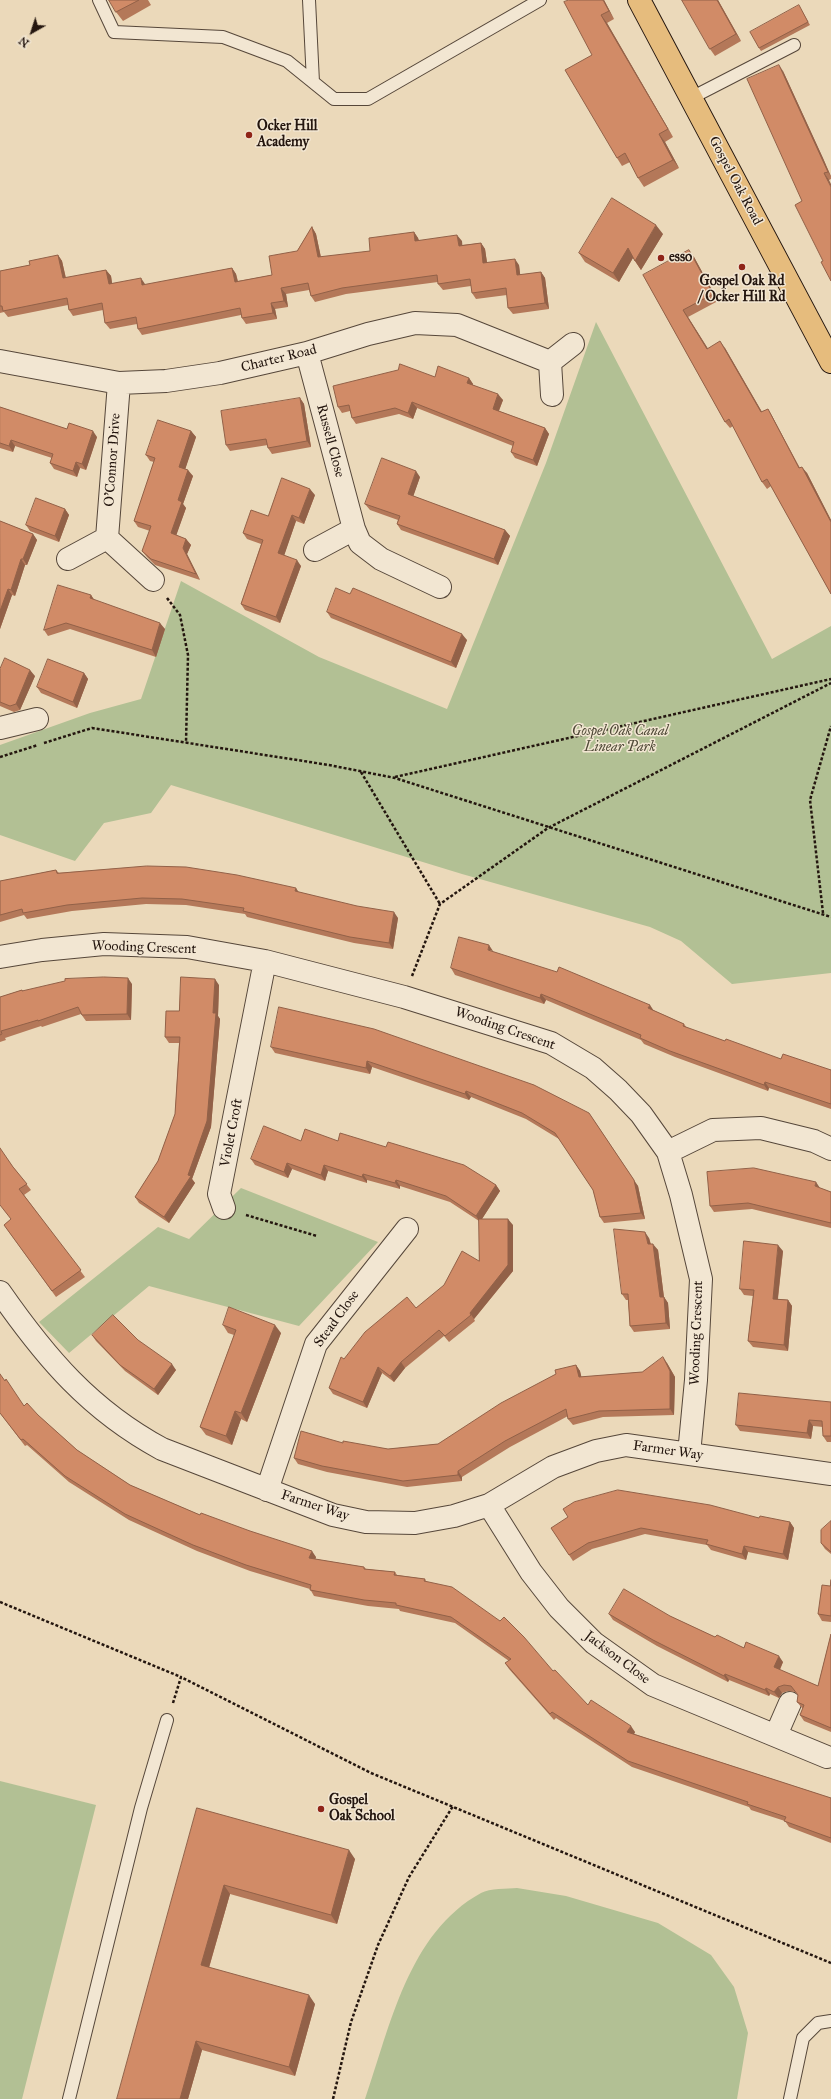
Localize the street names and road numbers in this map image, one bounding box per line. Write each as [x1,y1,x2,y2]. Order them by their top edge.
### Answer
street label: Gospel Oak Road [705,134,765,228]
street label: Charter Road [239,341,319,377]
street label: Russell Close [312,403,348,479]
street label: O'Connor Drive [101,413,125,507]
street label: Wooding Crescent [91,938,197,958]
street label: Wooding Crescent [453,1004,557,1054]
street label: Violet Croft [217,1097,247,1169]
street label: Wooding Crescent [687,1280,707,1386]
street label: Stead Close [311,1287,363,1351]
street label: Farmer Way [632,1438,704,1464]
street label: Farmer Way [279,1487,351,1525]
street label: Jackson Close [581,1628,653,1688]

